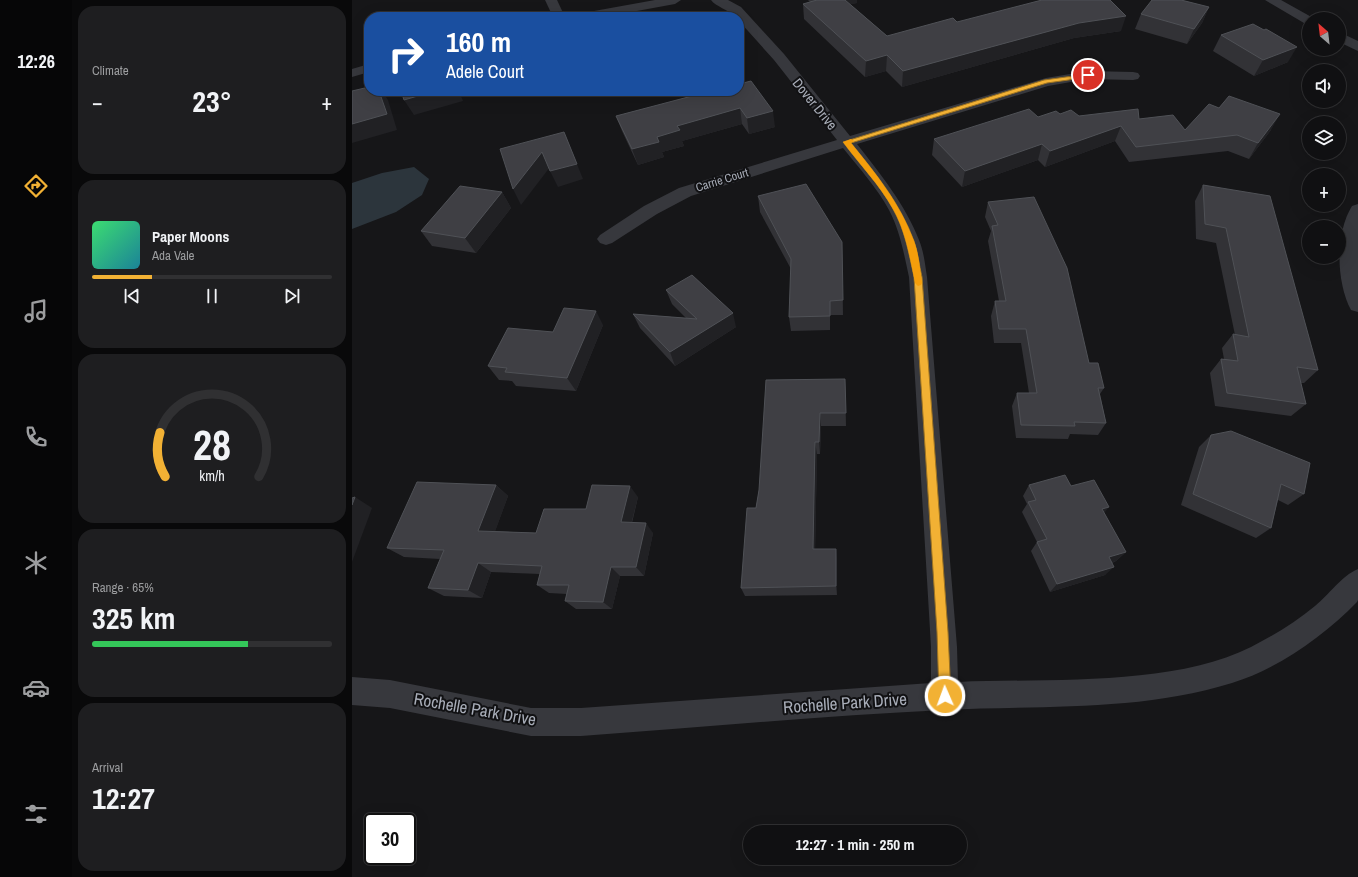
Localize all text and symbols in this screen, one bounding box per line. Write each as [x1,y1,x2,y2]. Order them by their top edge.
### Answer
north arrow [1302,12,1346,56]
map controls [1302,12,1346,264]
text: 160 m [446,23,511,61]
icon: right [380,28,432,80]
text: 12:26 [17,49,55,74]
pin [1071,58,1105,92]
text: Adele Court [446,59,524,84]
text: Climate [92,62,129,79]
icon: arrive [1077,64,1099,86]
button: sound [1302,64,1346,108]
street label: Dover Drive [789,75,841,133]
text: 23° [192,81,232,121]
text: − [92,87,103,117]
text: + [321,87,332,117]
button: layers [1302,116,1346,160]
street label: Carrie Court [694,164,750,196]
button: + [1302,168,1346,212]
icon: directions [22,172,50,200]
button: − [1302,220,1346,264]
text: Paper Moons [152,226,229,247]
text: Ada Vale [152,247,194,264]
icon: previous [121,285,143,307]
icon: pause [201,285,223,307]
icon: next [281,285,303,307]
icon: music [22,297,50,325]
text: 28 [193,416,231,472]
icon: phone [22,423,50,451]
text: km/h [199,465,225,484]
icon: climate [22,549,50,577]
text: Range · 65% [92,579,154,596]
text: 325 km [92,598,175,638]
icon: car [22,674,50,702]
position arrow [924,675,966,717]
street label: Rochelle Park Drive [412,686,538,731]
street label: Rochelle Park Drive [782,687,908,718]
text: Arrival [92,759,123,776]
text: 12:27 [92,778,155,818]
icon: filters [22,800,50,828]
speed limit sign: 30 [364,813,416,865]
text: 12:27 · 1 min · 250 m [796,834,914,855]

